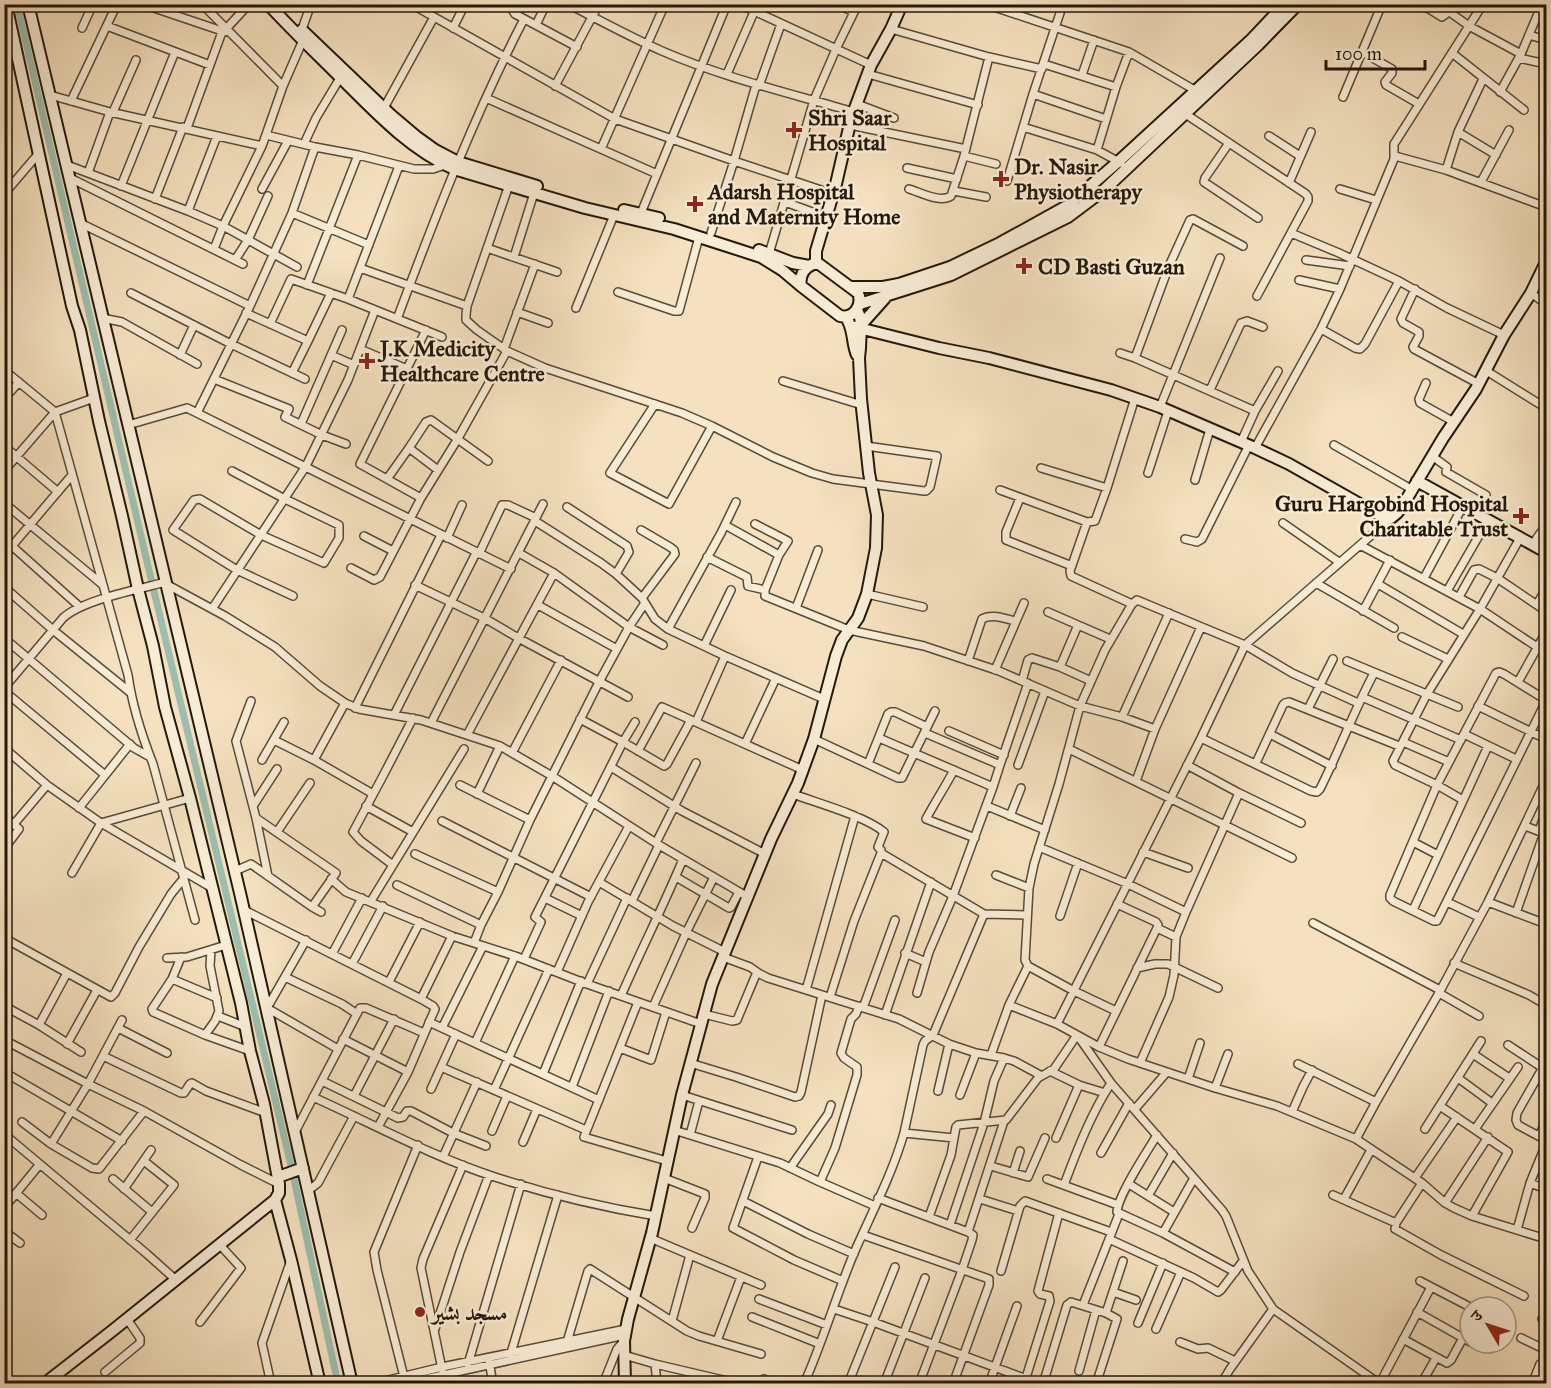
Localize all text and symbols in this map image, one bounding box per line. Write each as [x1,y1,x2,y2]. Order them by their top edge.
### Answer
scale bar [1326,33,1425,71]
text: 100 m [1335,43,1382,65]
place label: Shri Saar Hospital [808,104,892,156]
marker: Shri Saar Hospital [785,121,803,139]
place label: Dr. Nasir Physiotherapy [1014,153,1143,205]
marker: Dr. Nasir Physiotherapy [992,170,1010,188]
place label: Adarsh Hospital and Maternity Home [706,178,900,230]
marker: Adarsh Hospital and Maternity Home [686,195,704,213]
place label: CD Basti Guzan [1038,253,1185,280]
marker: CD Basti Guzan [1015,257,1033,275]
place label: J.K Medicity Healthcare Centre [377,335,545,387]
marker: J.K Medicity Healthcare Centre [358,352,376,370]
place label: Guru Hargobind Hospital Charitable Trust [1275,490,1509,542]
marker: Guru Hargobind Hospital Charitable Trust [1512,507,1530,525]
north arrow [1458,1295,1518,1355]
place label: مسجد بشیر [429,1299,508,1326]
marker: مسجد بشیر [413,1305,427,1319]
text: उ [1466,1305,1488,1326]

